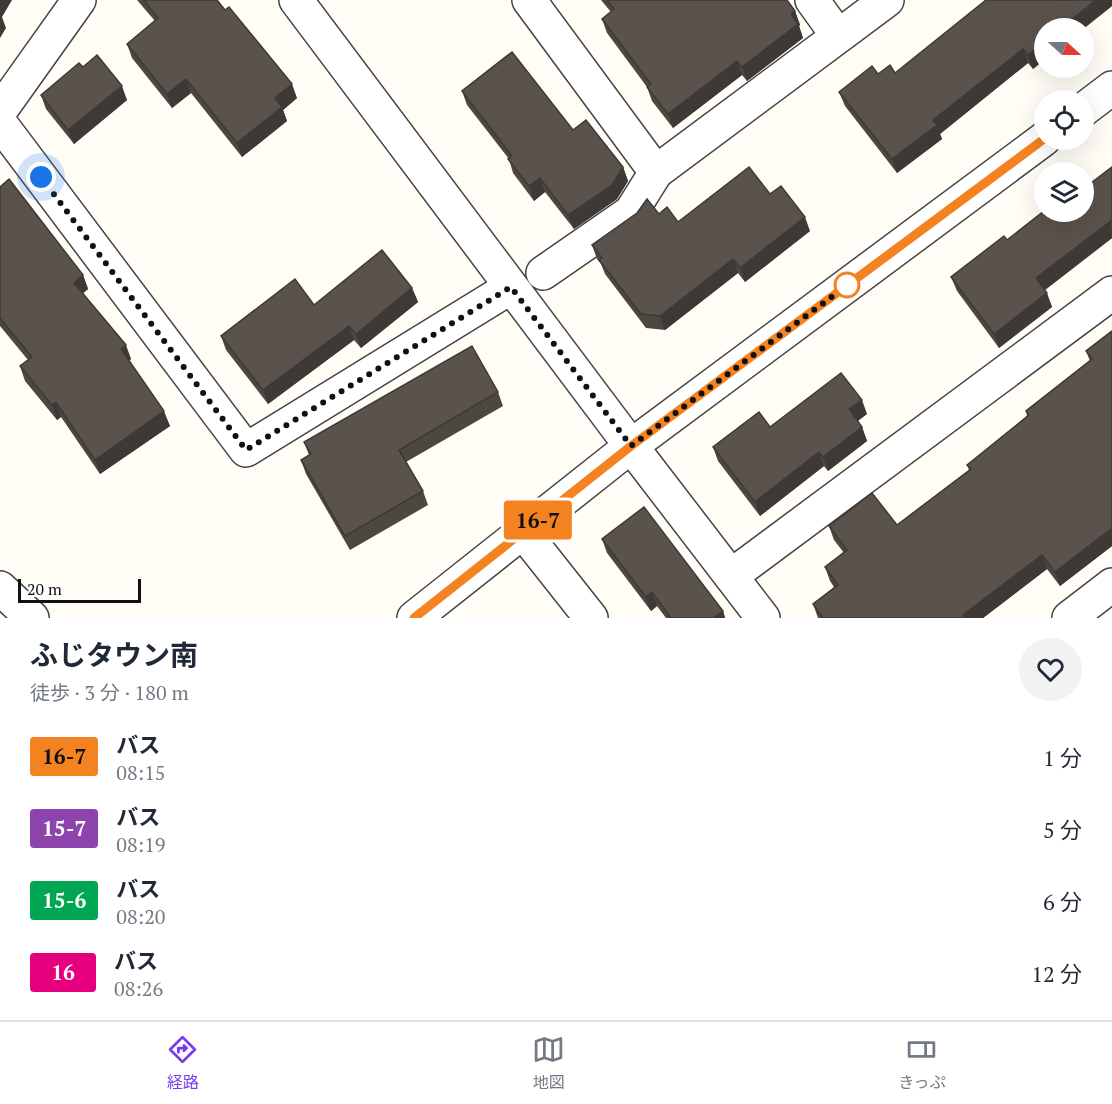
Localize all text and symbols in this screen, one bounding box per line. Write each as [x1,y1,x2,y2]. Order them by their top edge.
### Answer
north arrow [1034,18,1094,78]
map controls [1034,18,1094,222]
button: locate [1034,90,1094,150]
your location [26,162,56,192]
button: layers [1034,162,1094,222]
unlabelled marker [834,272,860,298]
line badge: 16-7 [496,500,580,540]
text: 16-7 [516,506,560,534]
scale bar [18,576,141,604]
text: 20 m [27,578,62,600]
text: ふじタウン南 [30,636,198,673]
button: heart [1019,638,1082,701]
text: 徒歩 · 3 分 · 180 m [30,679,189,706]
text: バス [116,730,160,759]
text: 16-7 [42,742,86,770]
text: 1 分 [1043,743,1082,772]
text: 08:15 [116,759,165,786]
text: バス [116,802,160,831]
text: 15-7 [42,814,86,842]
text: 5 分 [1043,815,1082,844]
text: 08:19 [116,831,165,858]
text: バス [116,874,160,903]
text: 15-6 [42,886,86,914]
text: 6 分 [1043,887,1082,916]
text: 08:20 [116,903,165,930]
text: バス [114,946,158,975]
text: 16 [51,958,75,986]
text: 12 分 [1031,959,1082,988]
text: 08:26 [114,975,163,1002]
tab: 経路 [166,1033,199,1093]
tab: 地図 [532,1033,565,1093]
tab: きっぷ [898,1033,946,1093]

